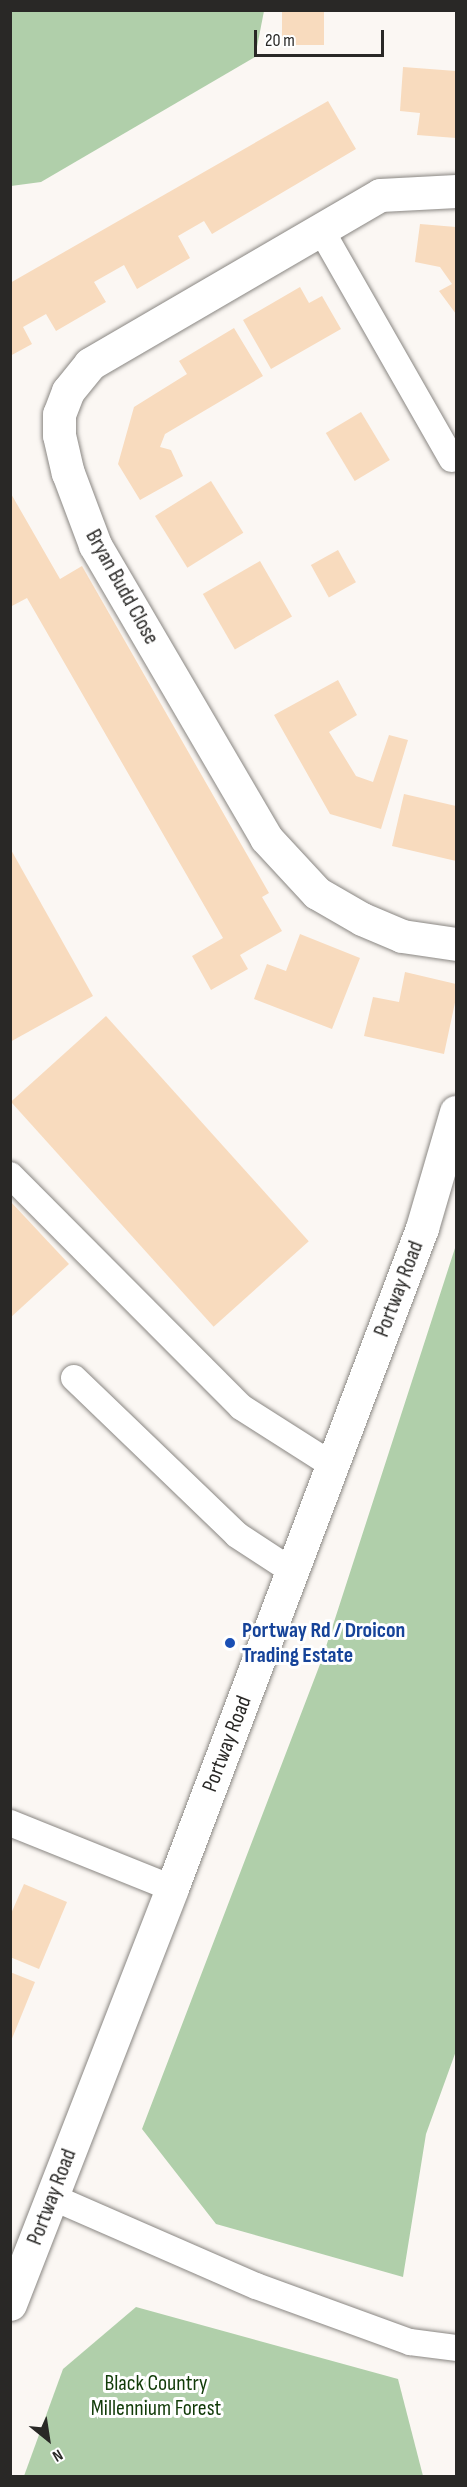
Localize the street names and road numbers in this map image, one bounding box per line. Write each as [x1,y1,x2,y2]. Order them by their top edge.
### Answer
street label: Bryan Budd Close [80,525,164,649]
street label: Portway Road [369,1237,429,1341]
street label: Portway Road [197,1692,257,1796]
street label: Portway Road [22,2145,82,2249]

